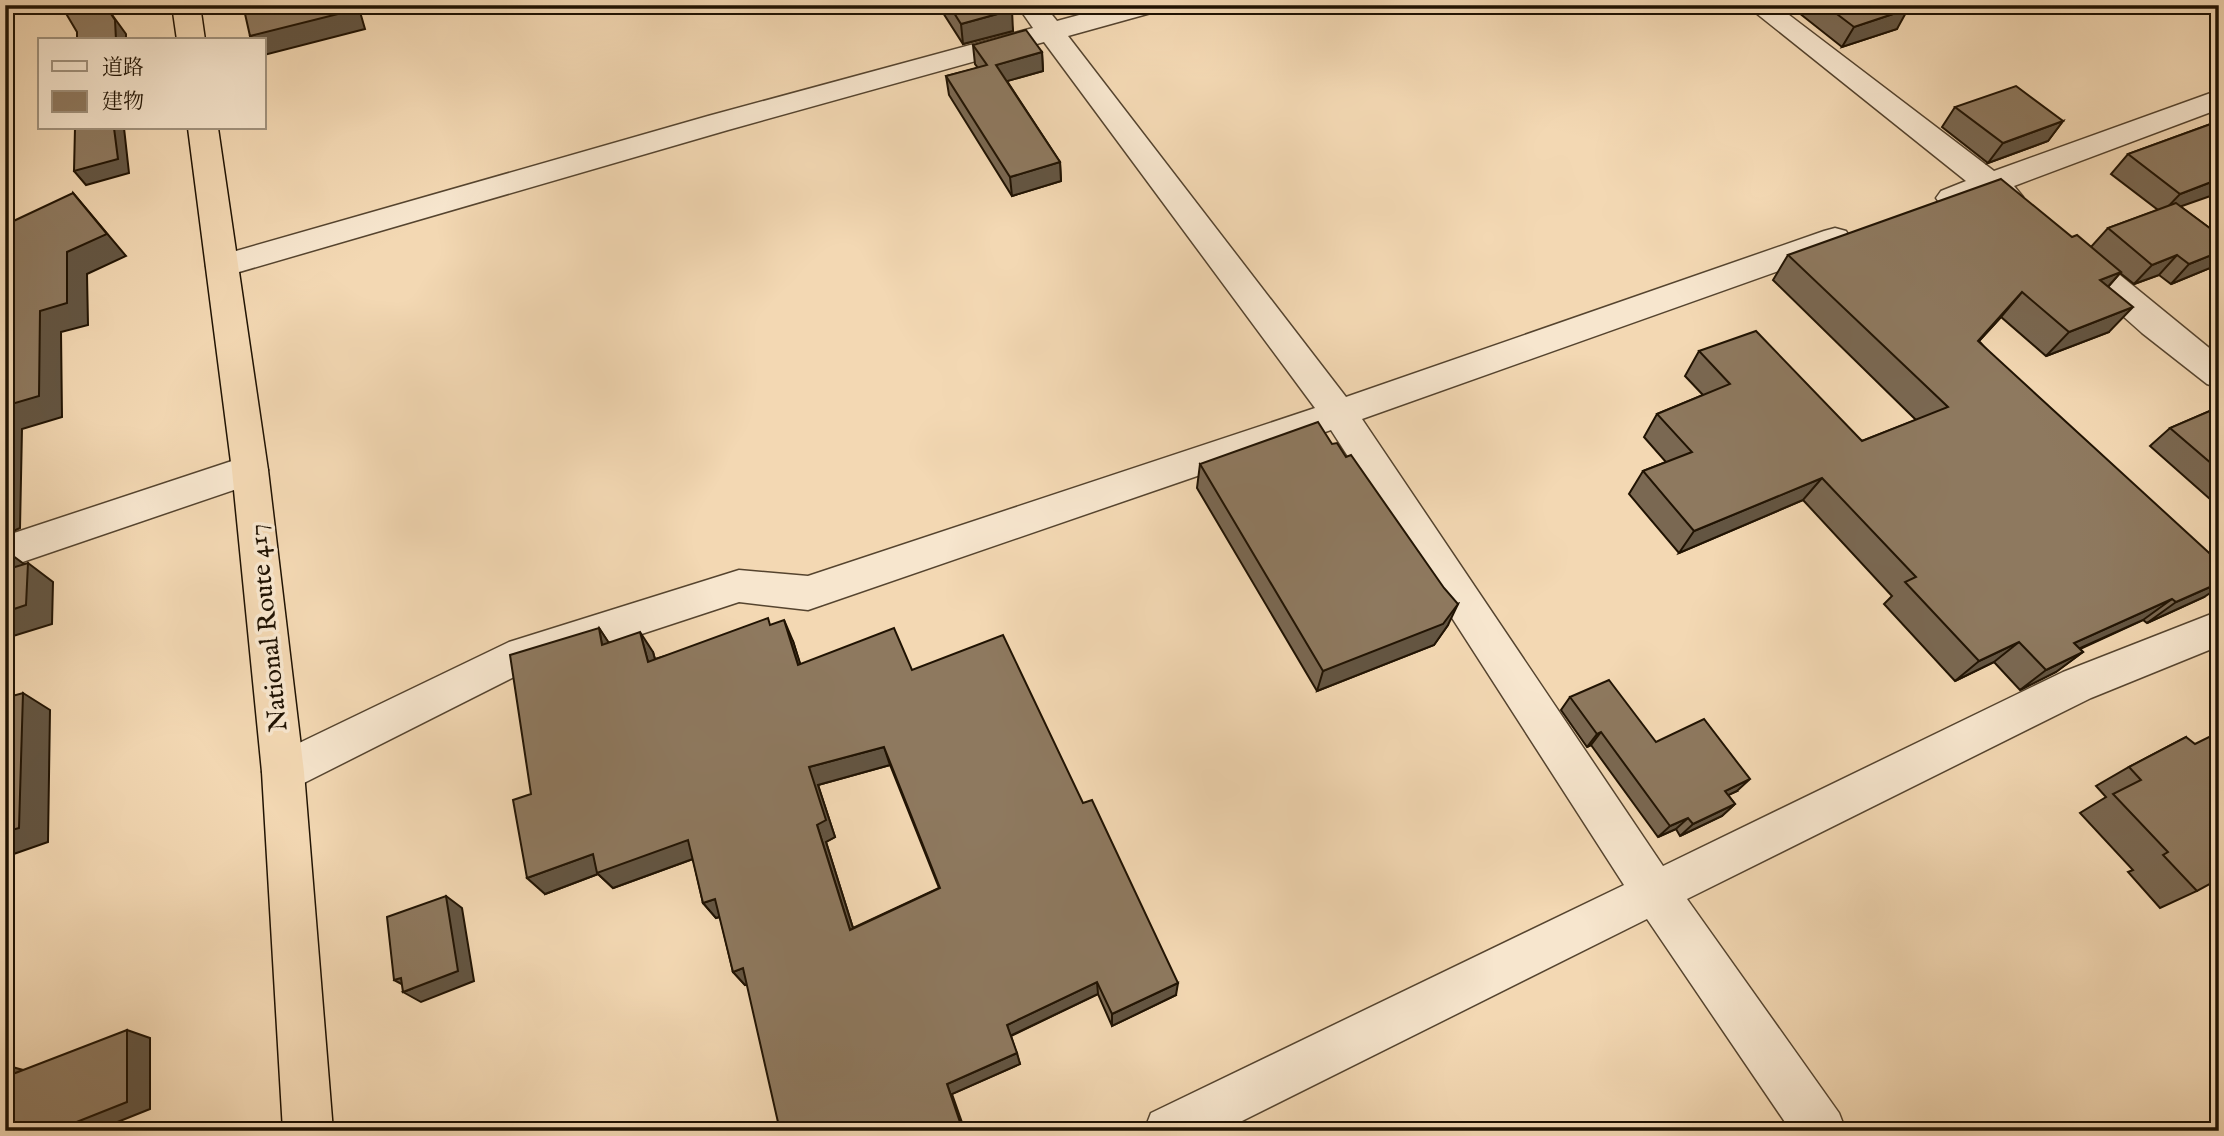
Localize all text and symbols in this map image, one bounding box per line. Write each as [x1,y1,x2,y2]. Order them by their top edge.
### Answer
legend [38,38,266,130]
text: 道路 [102,55,144,82]
text: 建物 [102,89,144,116]
street label: National Route 417 [241,522,296,733]

